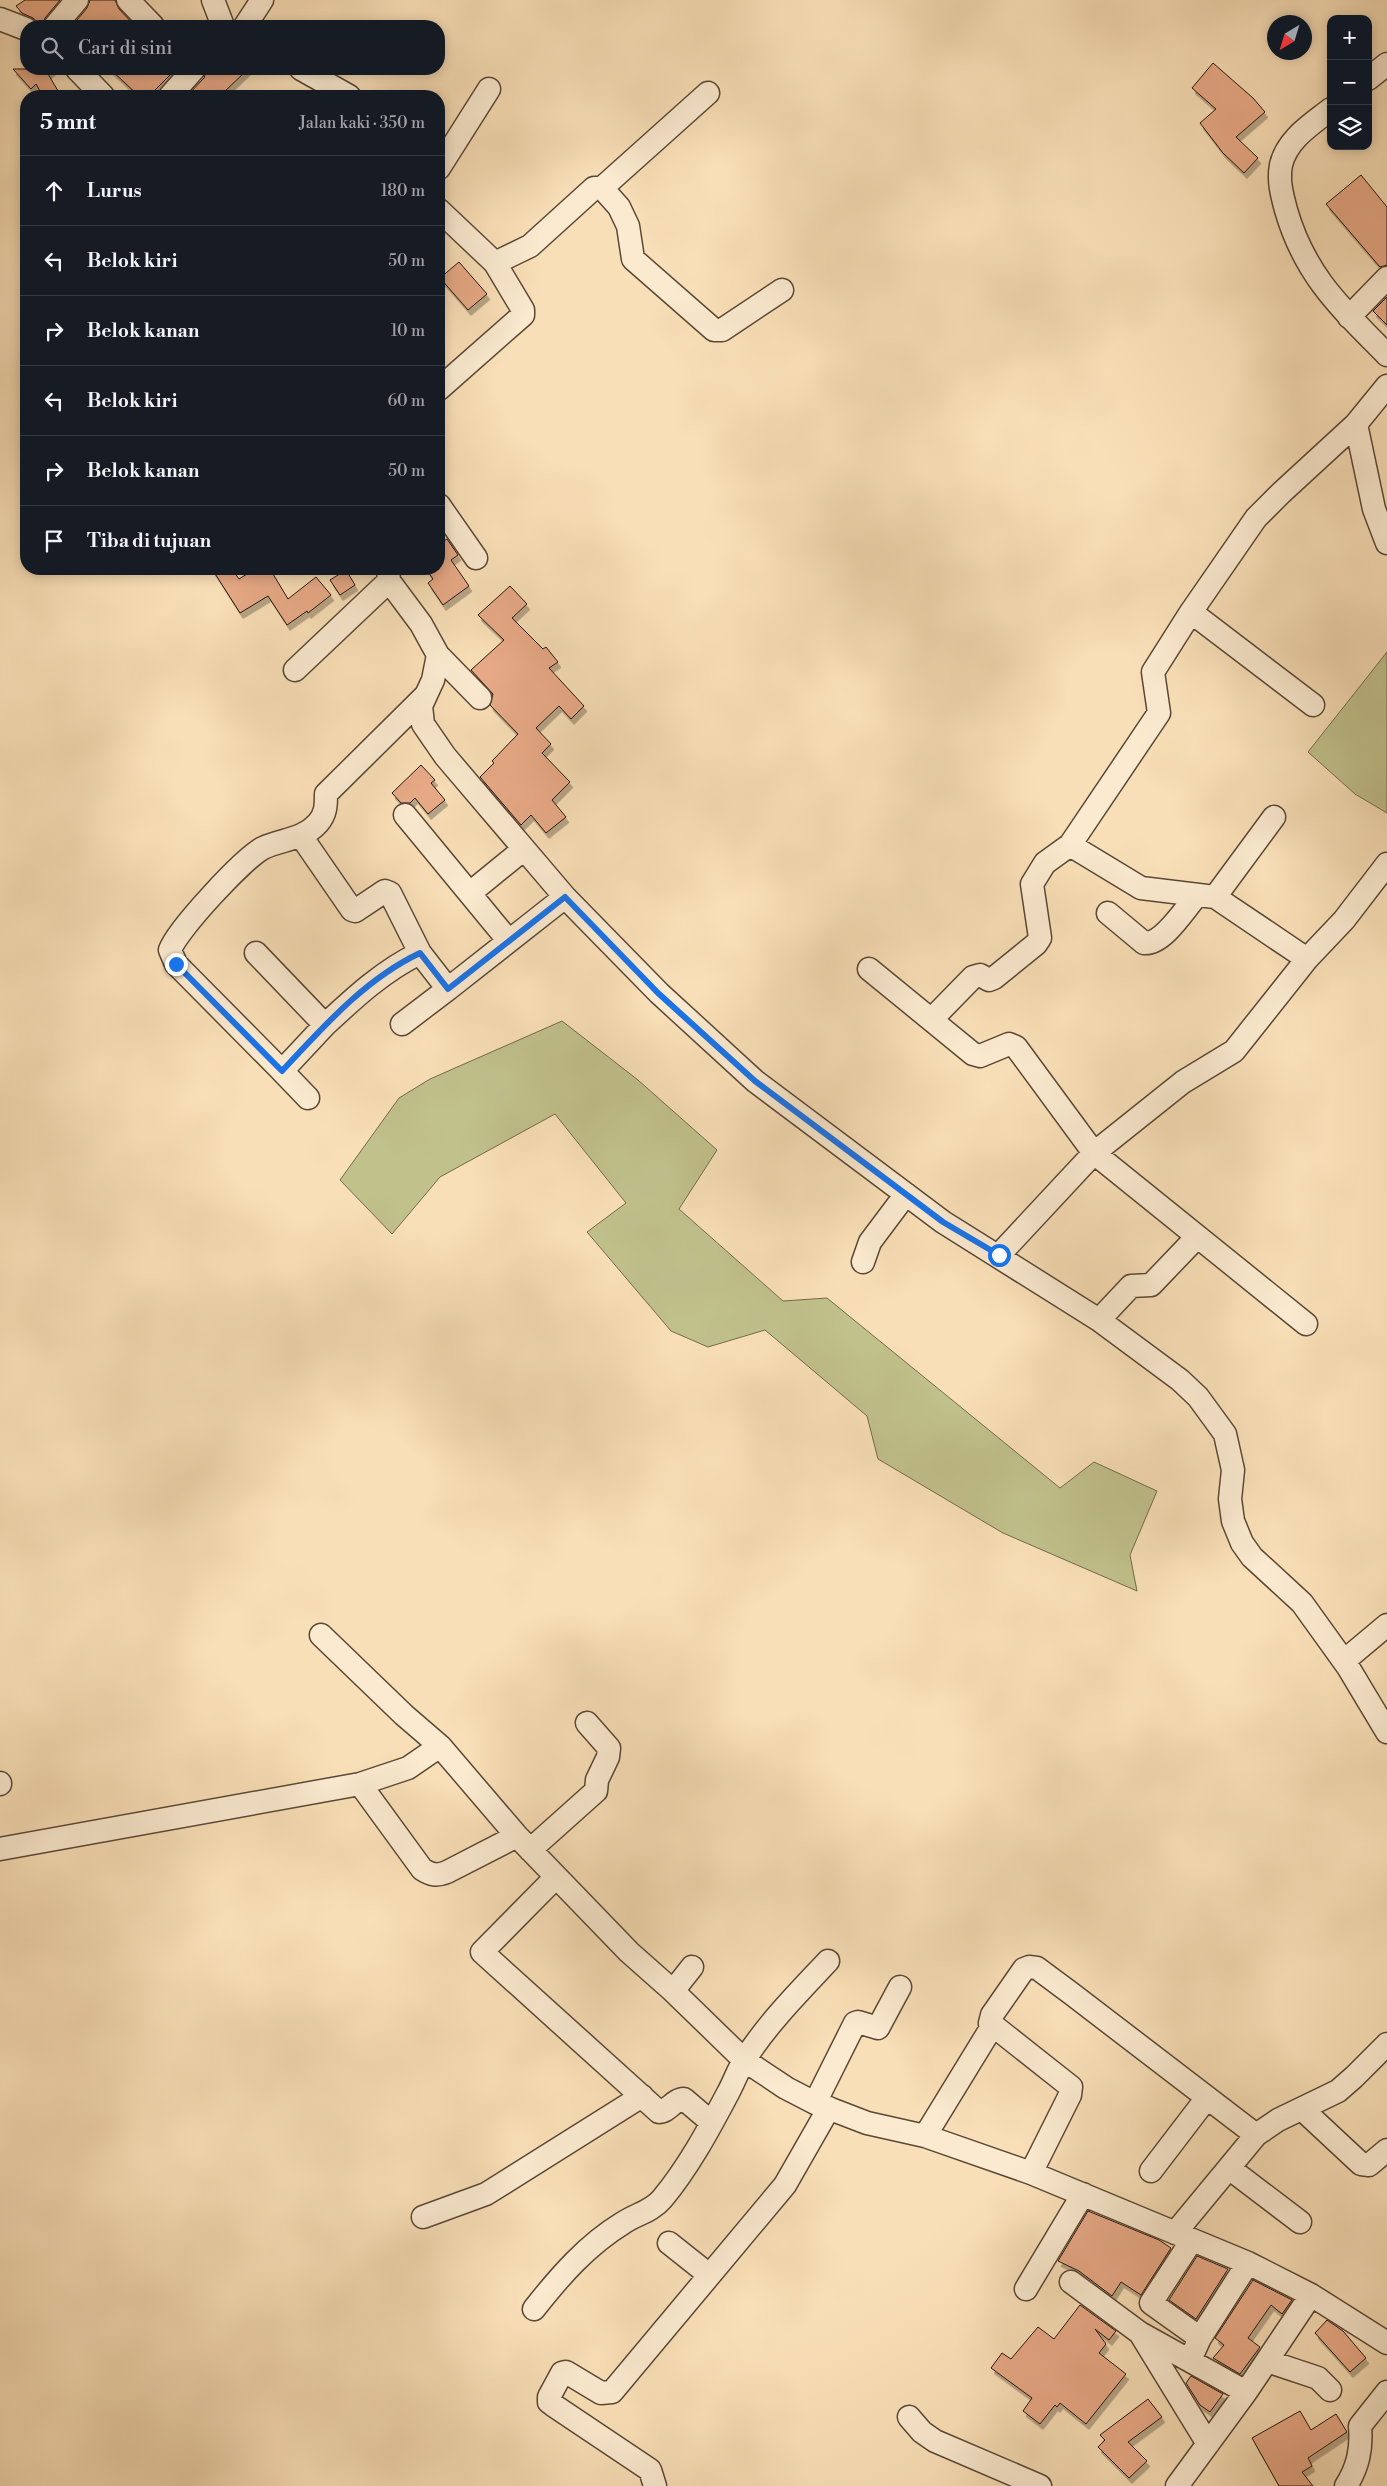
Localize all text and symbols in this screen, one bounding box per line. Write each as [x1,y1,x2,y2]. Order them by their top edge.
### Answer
north arrow [1267,15,1312,60]
map controls [1327,15,1372,150]
button: + [1327,15,1372,60]
search box [20,20,445,75]
icon: search [38,34,66,62]
text: Cari di sini [78,36,173,60]
button: − [1327,60,1372,105]
button: layers [1327,105,1372,150]
text: 5 mnt [40,110,96,136]
text: Jalan kaki · 350 m [299,113,425,133]
icon: ahead [40,177,68,205]
text: Lurus [87,179,142,203]
text: 180 m [381,181,425,201]
icon: left [40,247,68,275]
text: Belok kiri [87,249,177,273]
text: 50 m [388,251,425,271]
icon: right [40,317,68,345]
text: Belok kanan [87,319,200,343]
text: 10 m [391,321,425,341]
icon: left [40,387,68,415]
text: Belok kiri [87,389,177,413]
text: 60 m [387,391,425,411]
icon: right [40,457,68,485]
text: Belok kanan [87,459,200,483]
text: 50 m [388,461,425,481]
icon: arrive [40,527,68,555]
text: Tiba di tujuan [87,529,211,553]
route end [165,953,188,976]
route start [988,1244,1011,1267]

